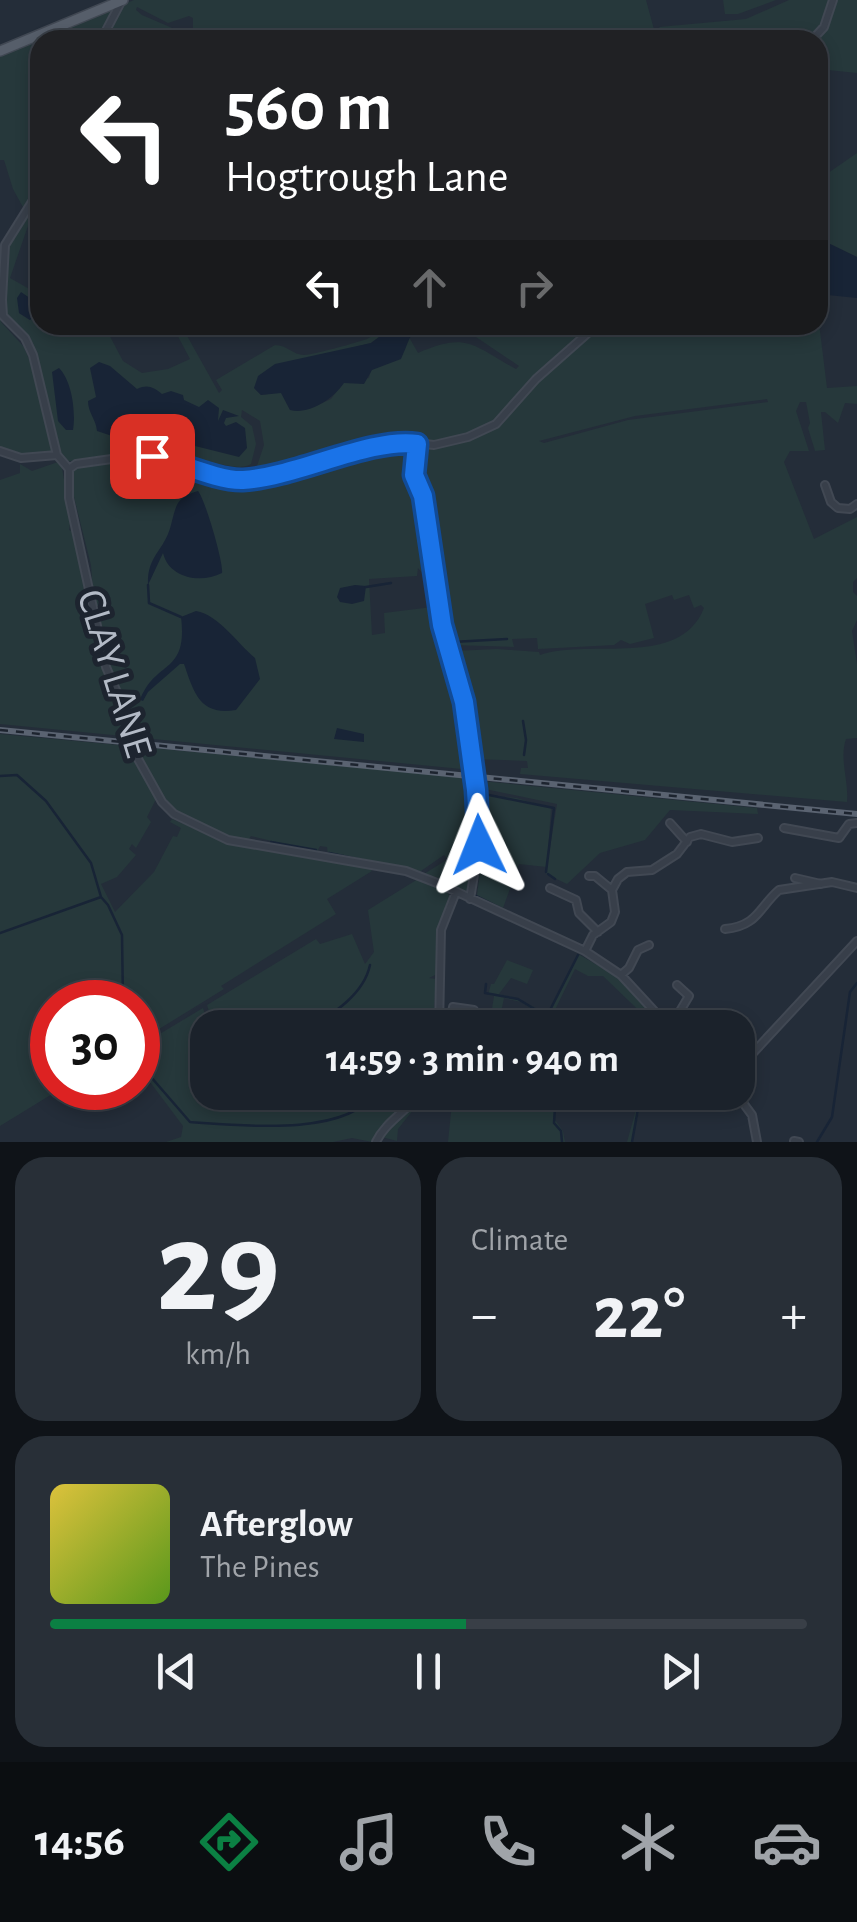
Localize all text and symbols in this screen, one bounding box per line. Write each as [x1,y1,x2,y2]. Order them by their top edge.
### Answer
icon: left [60,70,190,200]
text: 560 m [225,73,393,143]
text: Hogtrough Lane [225,155,509,200]
icon: left [297,260,352,315]
icon: ahead [402,260,457,315]
icon: right [507,260,562,315]
pin [110,414,195,499]
icon: arrive [125,429,180,484]
street label: CLAY LANE [70,585,158,762]
position arrow [427,793,531,897]
speed limit sign: 30 [30,980,160,1110]
text: 14:59 · 3 min · 940 m [326,1041,619,1079]
text: 29 [156,1205,280,1335]
text: Climate [471,1224,568,1256]
text: 22° [593,1277,685,1352]
text: − [471,1288,497,1343]
text: + [781,1288,807,1343]
text: km/h [185,1338,251,1370]
text: Afterglow [200,1506,353,1544]
text: The Pines [200,1551,320,1583]
icon: previous [149,1644,204,1699]
icon: pause [401,1644,456,1699]
icon: next [653,1644,708,1699]
icon: directions [194,1807,264,1877]
icon: music [334,1807,404,1877]
icon: phone [473,1807,543,1877]
icon: climate [613,1807,683,1877]
icon: car [752,1807,822,1877]
text: 14:56 [35,1819,125,1864]

